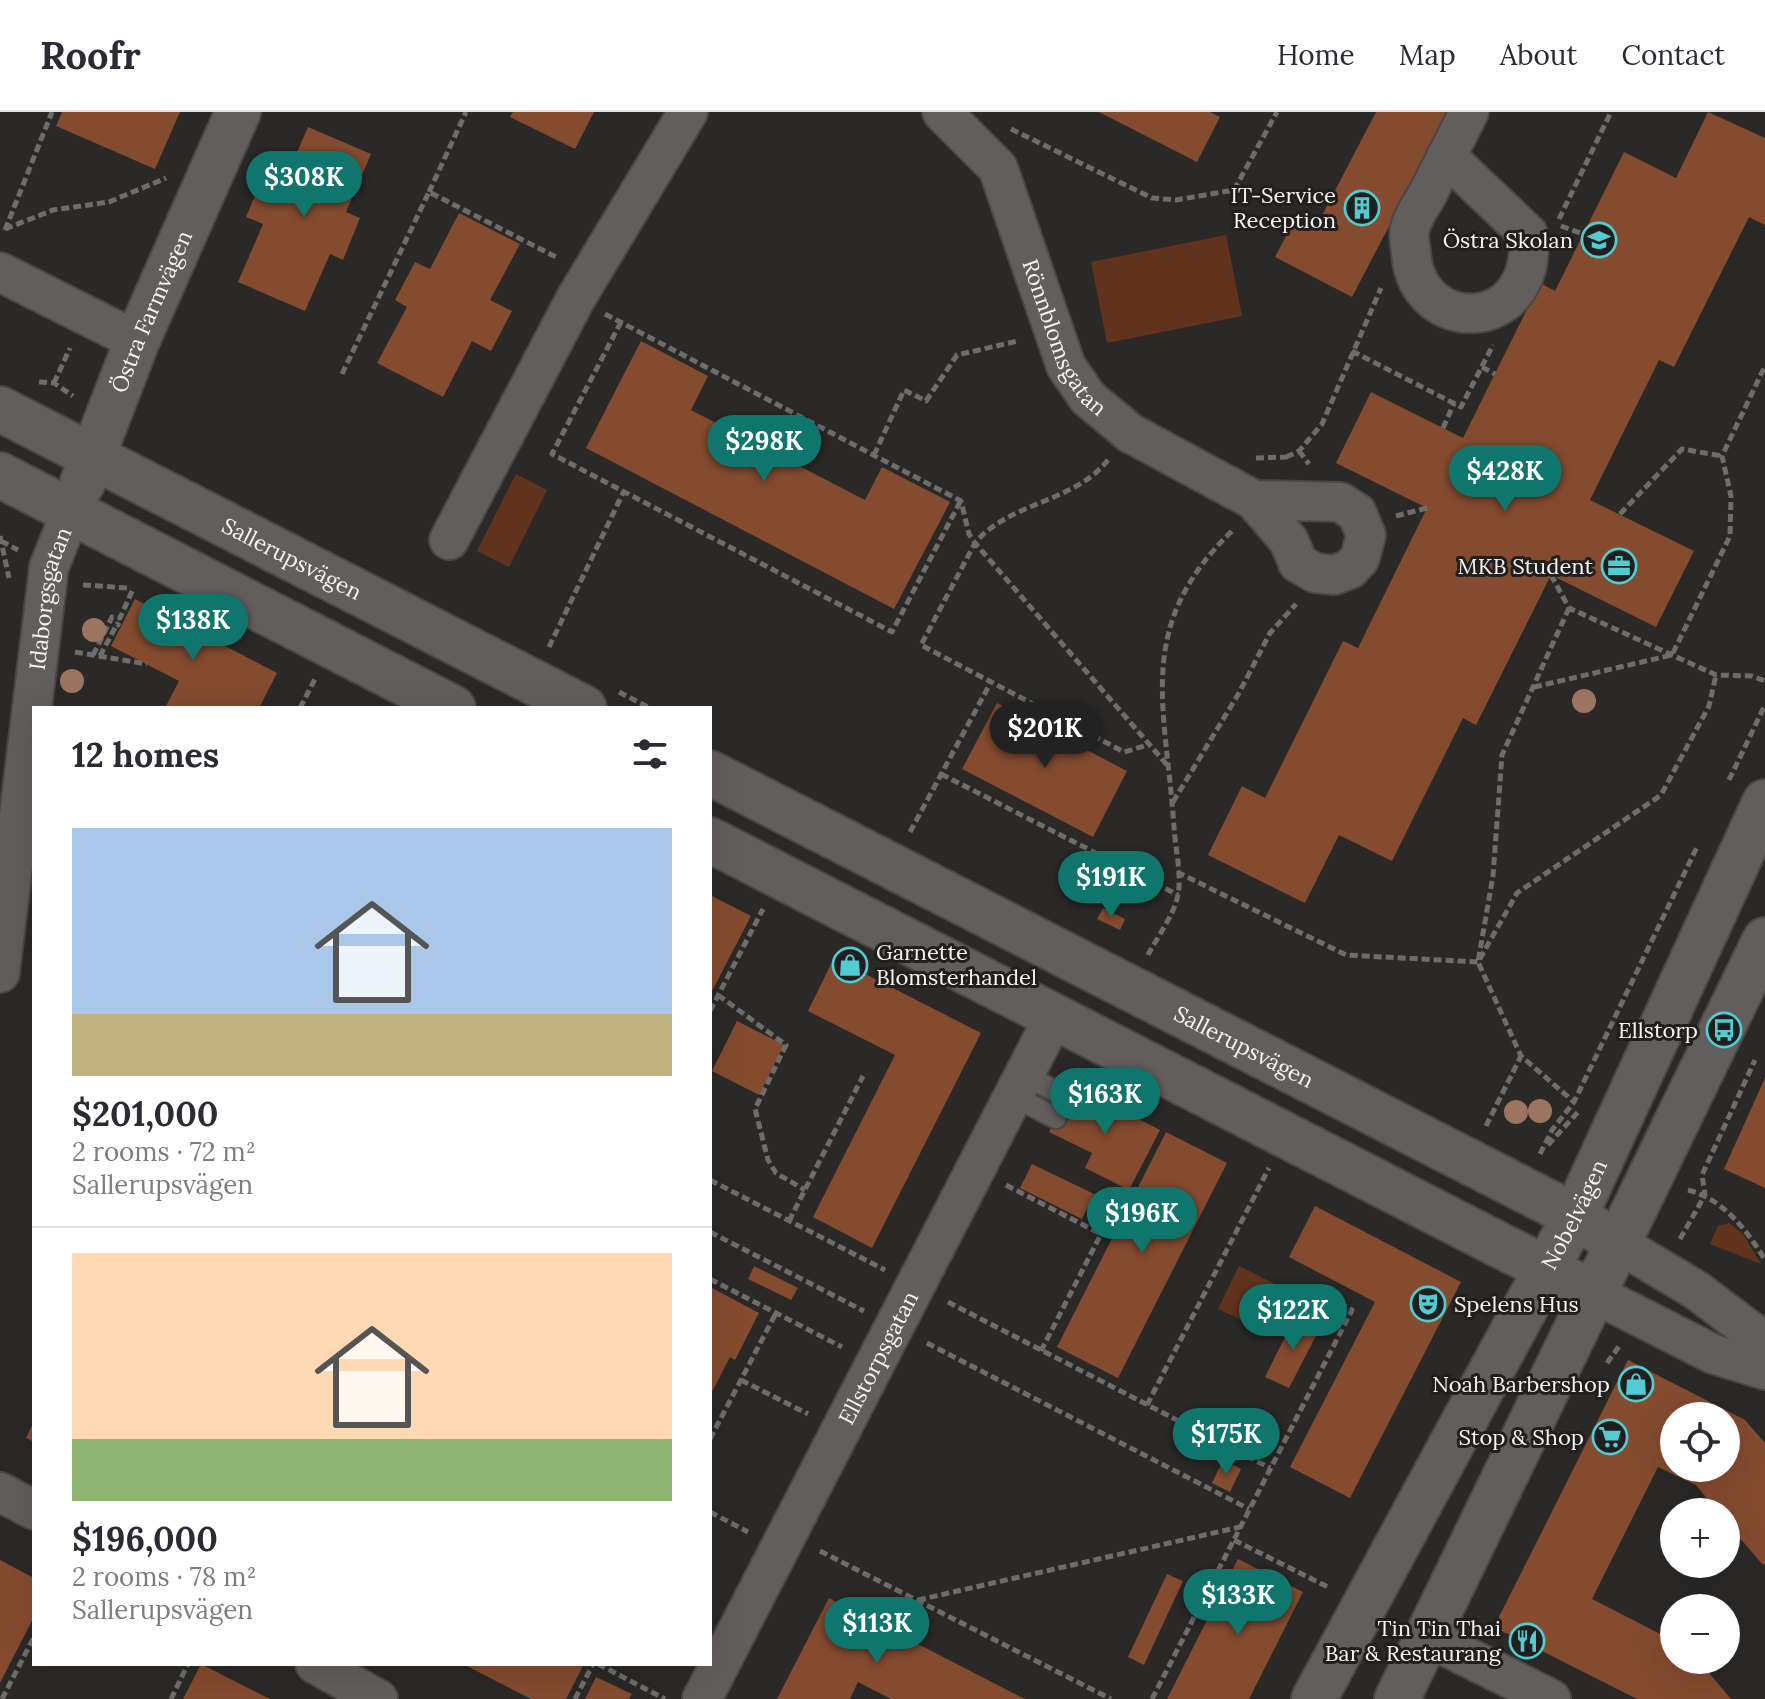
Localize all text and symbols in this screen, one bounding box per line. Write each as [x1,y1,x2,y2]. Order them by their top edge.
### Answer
text: Roofr [40,31,141,79]
text: Home [1277,37,1355,73]
text: Map [1399,37,1456,73]
text: About [1500,37,1577,73]
text: Contact [1621,37,1725,73]
pin: $308K [248,151,360,219]
text: $308K [264,160,344,193]
place label: IT-Service Reception [1231,181,1336,234]
building icon: IT-Service Reception [1343,189,1381,227]
school or university icon: Östra Skolan [1580,221,1618,259]
street label: Östra Farmvägen [104,226,198,397]
place label: Östra Skolan [1443,226,1573,254]
street label: Rönnblomsgatan [1016,255,1113,422]
pin: $298K [708,415,820,483]
text: $298K [725,424,803,457]
pin: $428K [1449,445,1561,513]
text: $428K [1467,454,1543,487]
street label: Sallerupsvägen [217,511,367,606]
street label: Idaborgsgatan [23,523,78,672]
office icon: MKB Student [1600,547,1638,585]
place label: MKB Student [1458,552,1593,580]
pin: $138K [137,594,249,662]
text: $138K [156,603,230,636]
pin: $201K [989,702,1101,770]
text: $201K [1008,711,1082,744]
icon: filters [628,732,672,776]
text: 12 homes [72,733,219,776]
pin: $191K [1055,851,1167,919]
text: $191K [1076,860,1146,893]
icon: home [300,880,444,1024]
place label: Garnette Blomsterhandel [876,938,1037,991]
shop icon: Garnette Blomsterhandel [831,946,869,984]
street label: Sallerupsvägen [1169,999,1319,1094]
bus stop icon: Ellstorp [1705,1011,1743,1049]
place label: Ellstorp [1618,1016,1698,1044]
pin: $163K [1049,1068,1161,1136]
text: $163K [1068,1077,1142,1110]
text: $201,000 [72,1092,218,1135]
text: 2 rooms · 72 m² [72,1135,256,1168]
street label: Nobelvägen [1535,1155,1613,1274]
text: Sallerupsvägen [72,1168,253,1201]
pin: $196K [1086,1187,1198,1255]
text: $196K [1105,1196,1179,1229]
pin: $122K [1237,1284,1349,1352]
theatre icon: Spelens Hus [1409,1285,1447,1323]
street label: Ellstorpsgatan [832,1286,924,1429]
place label: Spelens Hus [1454,1290,1579,1318]
text: $122K [1257,1293,1329,1326]
icon: home [300,1305,444,1449]
shop icon: Noah Barbershop [1617,1365,1655,1403]
place label: Noah Barbershop [1432,1370,1610,1398]
map controls [1660,1402,1740,1674]
button: locate [1660,1402,1740,1482]
pin: $175K [1170,1408,1282,1476]
text: $175K [1191,1417,1261,1450]
supermarket icon: Stop & Shop [1591,1418,1629,1456]
place label: Stop & Shop [1459,1423,1584,1451]
button: + [1660,1498,1740,1578]
text: $196,000 [72,1517,218,1560]
text: 2 rooms · 78 m² [72,1560,256,1593]
pin: $133K [1182,1569,1294,1637]
text: $133K [1201,1578,1275,1611]
text: Sallerupsvägen [72,1593,253,1626]
button: − [1660,1594,1740,1674]
pin: $113K [821,1597,933,1665]
text: $113K [842,1606,912,1639]
place label: Tin Tin Thai Bar & Restaurang [1325,1614,1502,1667]
restaurant icon: Tin Tin Thai Bar & Restaurang [1508,1622,1546,1660]

